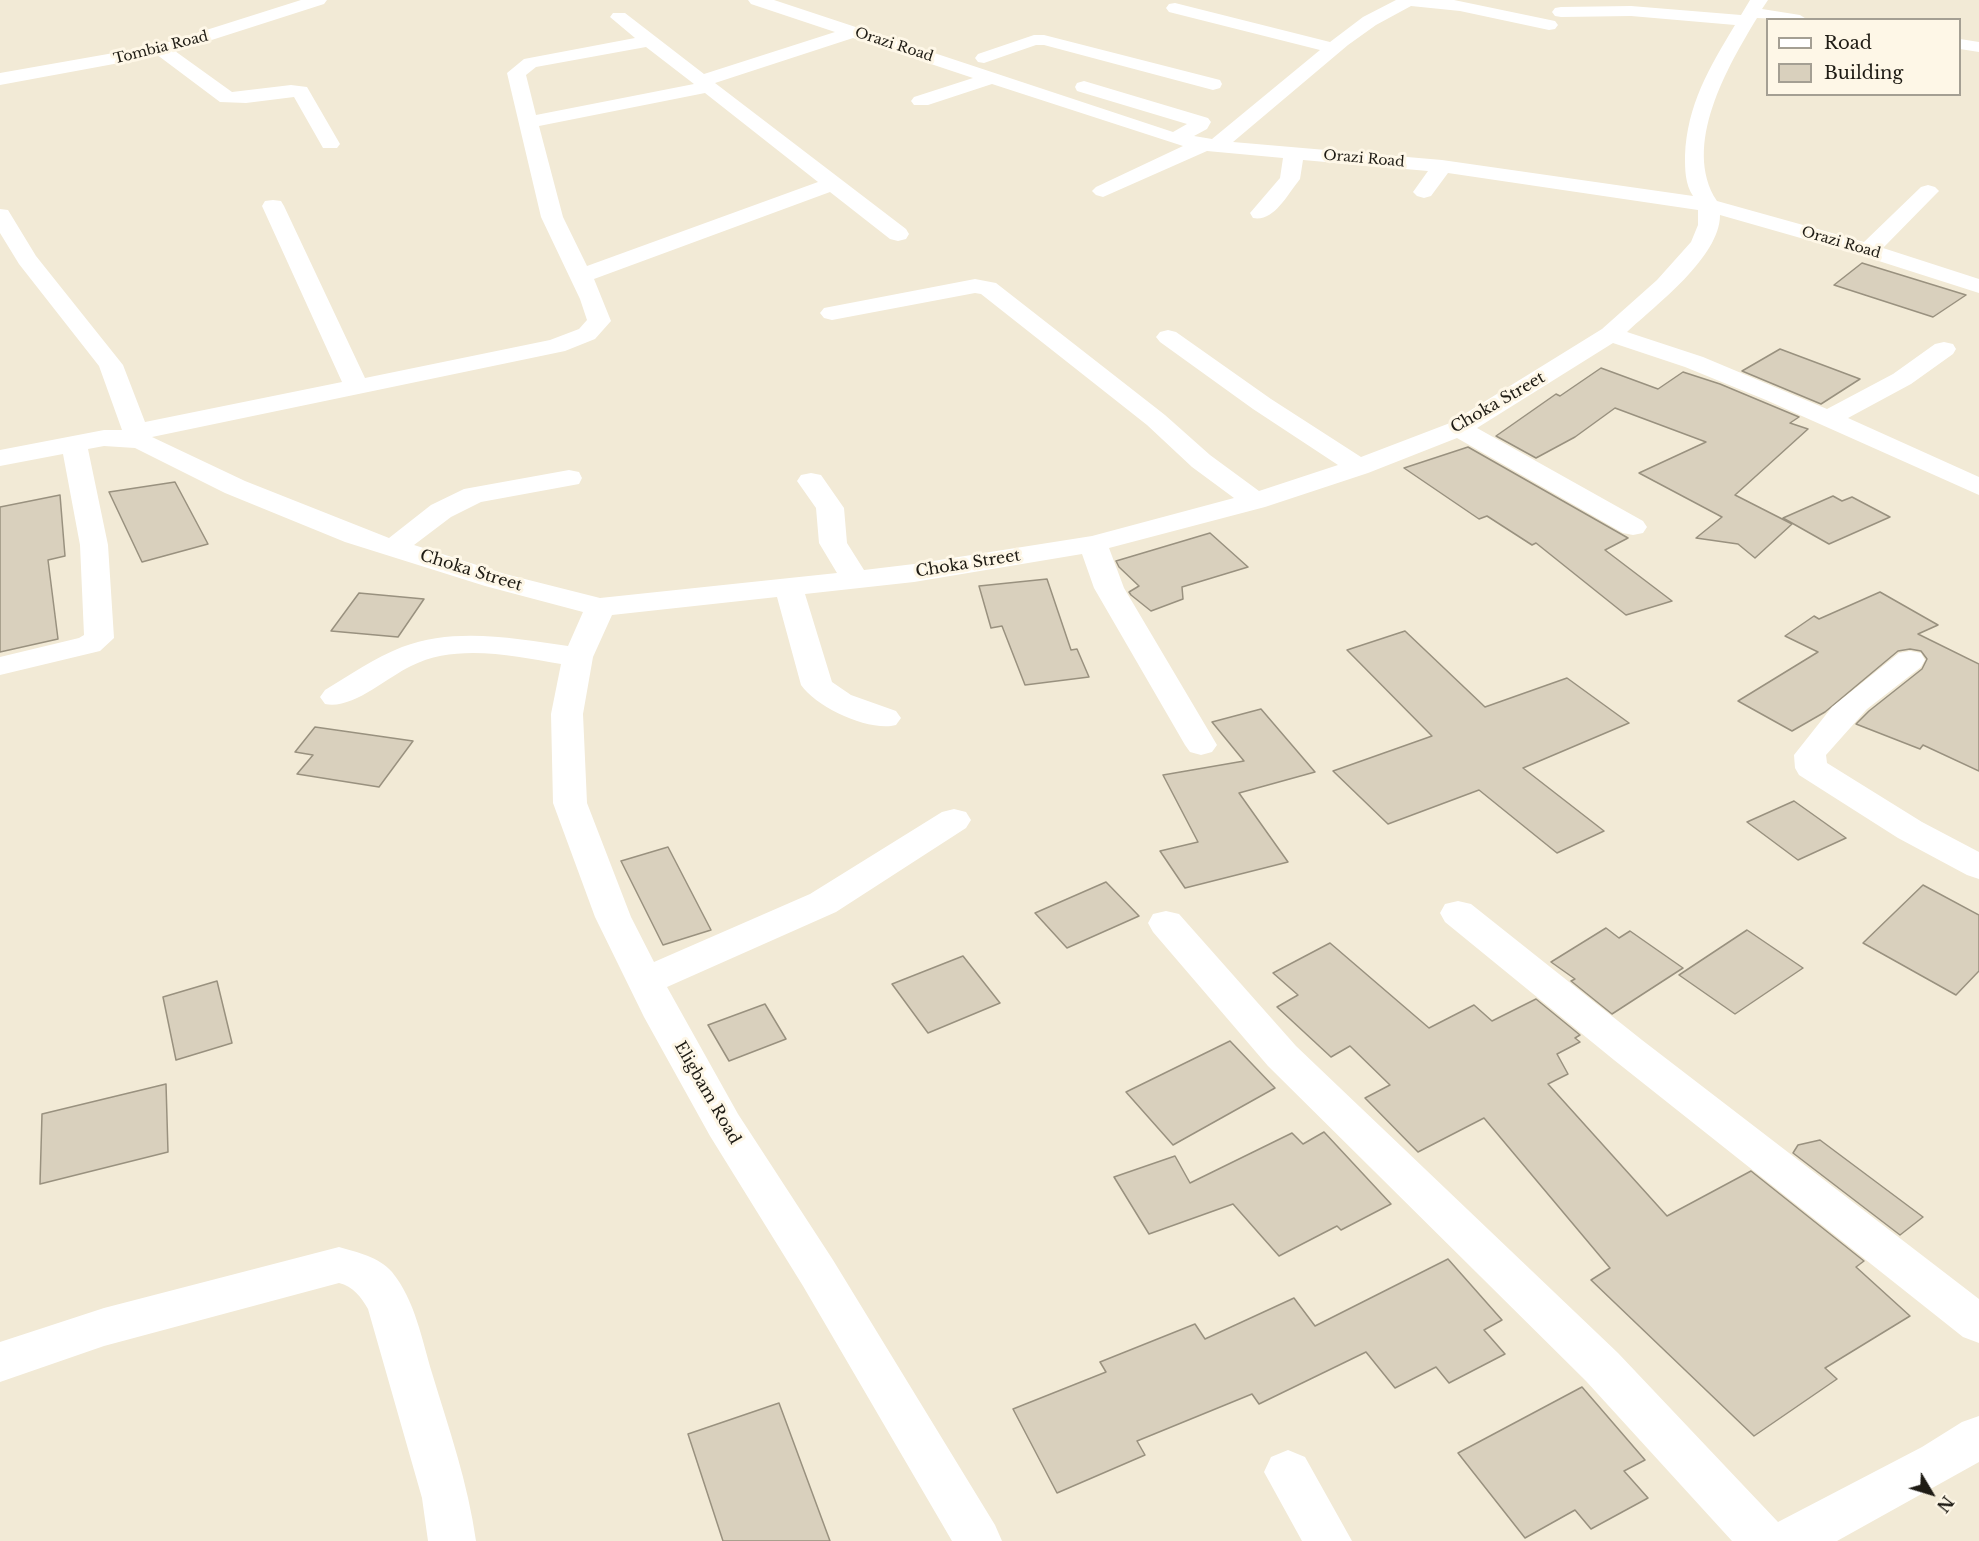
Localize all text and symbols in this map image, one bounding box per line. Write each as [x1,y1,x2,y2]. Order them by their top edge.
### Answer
legend [1766,18,1961,96]
street label: Orazi Road [853,24,935,66]
street label: Tombia Road [112,28,210,68]
text: Road [1824,32,1872,54]
text: Building [1824,62,1903,84]
street label: Orazi Road [1323,147,1405,171]
street label: Orazi Road [1800,224,1882,262]
street label: Choka Street [1447,368,1549,438]
street label: Choka Street [418,546,524,596]
street label: Choka Street [914,546,1022,582]
street label: Eligbam Road [670,1038,744,1148]
north arrow [1901,1463,1961,1523]
text: N [1933,1492,1958,1516]

